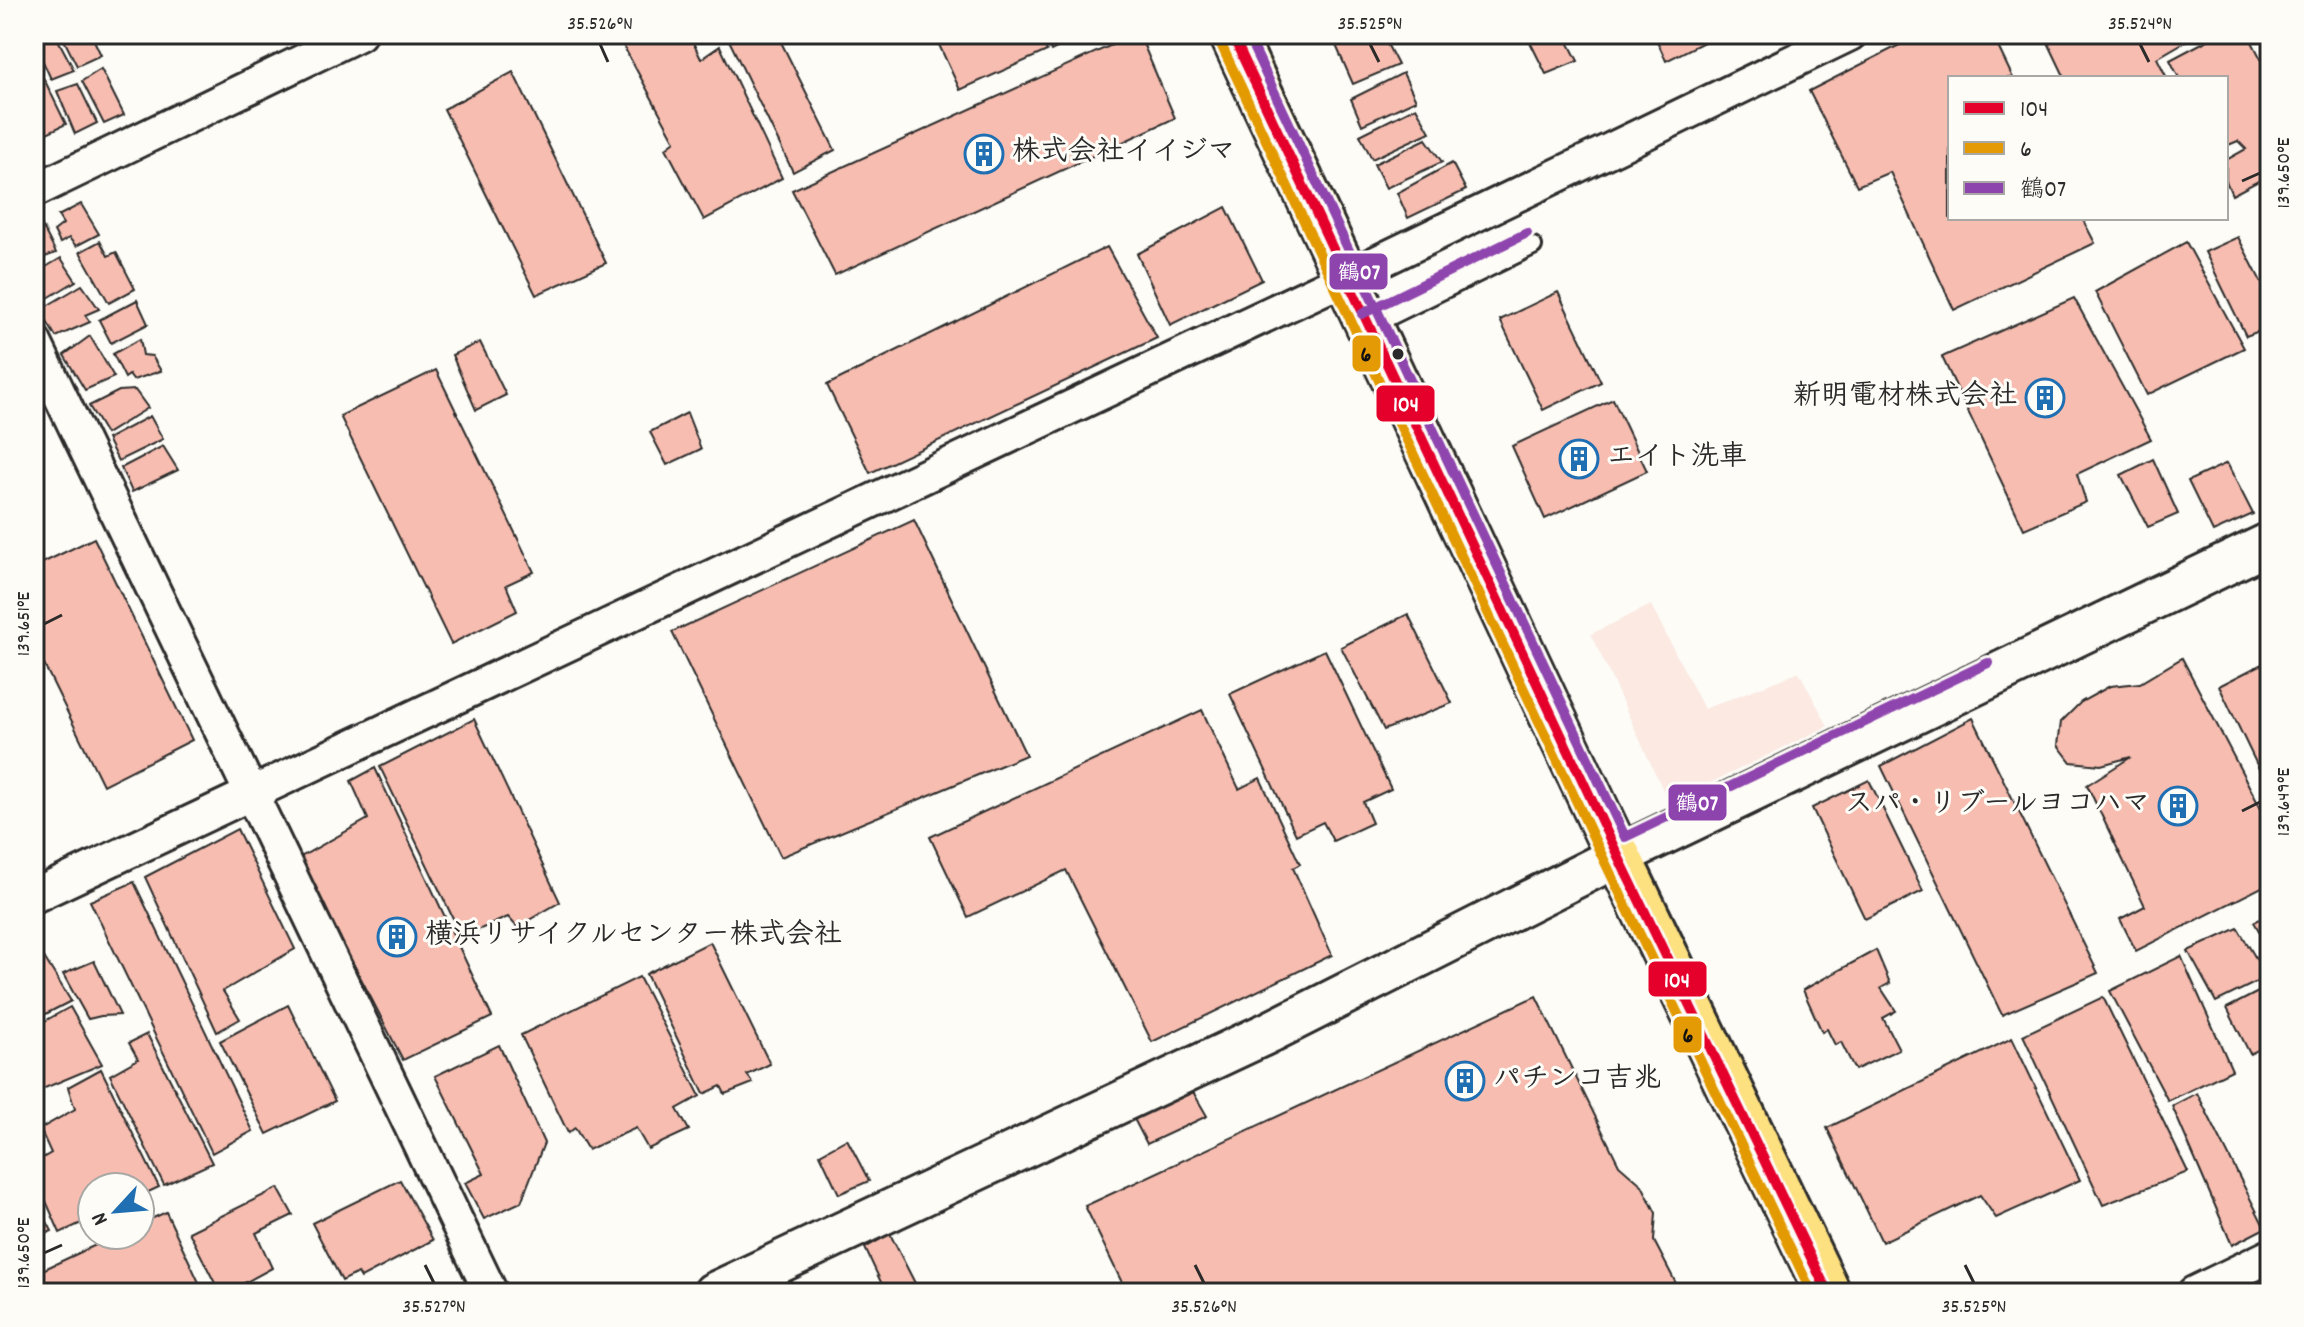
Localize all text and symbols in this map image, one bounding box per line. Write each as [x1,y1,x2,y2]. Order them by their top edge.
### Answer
text: 35.526°N [567,11,633,39]
text: 35.525°N [1337,11,1403,39]
text: 35.524°N [2108,11,2172,39]
legend [1948,76,2228,220]
text: 104 [2020,94,2048,128]
building icon: 株式会社イイジマ [963,133,1005,175]
place label: 株式会社イイジマ [1012,134,1235,174]
text: 6 [2020,134,2032,168]
text: 139.650°E [2271,137,2299,209]
text: 鶴07 [2020,174,2066,208]
line badge: 鶴07 [1328,252,1389,291]
text: 鶴07 [1338,259,1381,290]
line badge: 6 [1351,334,1382,373]
text: 6 [1361,341,1372,372]
unlabelled marker [1390,346,1406,362]
building icon: 新明電材株式会社 [2024,377,2066,419]
place label: 新明電材株式会社 [1793,378,2017,418]
line badge: 104 [1375,384,1436,423]
text: 104 [1393,391,1419,422]
building icon: エイト洗車 [1558,438,1600,480]
place label: エイト洗車 [1607,439,1747,479]
text: 139.651°E [11,592,39,656]
text: 139.649°E [2271,768,2299,836]
line badge: 鶴07 [1667,783,1728,822]
building icon: スパ・リブールヨコハマ [2157,785,2199,827]
place label: スパ・リブールヨコハマ [1845,786,2150,826]
text: 鶴07 [1676,790,1719,821]
building icon: 横浜リサイクルセンター株式会社 [376,916,418,958]
place label: 横浜リサイクルセンター株式会社 [425,917,842,957]
line badge: 104 [1647,960,1708,998]
text: 104 [1664,967,1690,998]
line badge: 6 [1672,1015,1703,1054]
text: 6 [1683,1022,1694,1053]
building icon: パチンコ吉兆 [1444,1060,1486,1102]
place label: パチンコ吉兆 [1493,1061,1661,1101]
north arrow [76,1171,156,1251]
text: N [85,1206,117,1230]
text: 139.650°E [11,1217,39,1289]
text: 35.527°N [402,1294,466,1322]
text: 35.526°N [1171,1294,1237,1322]
text: 35.525°N [1941,1294,2007,1322]

